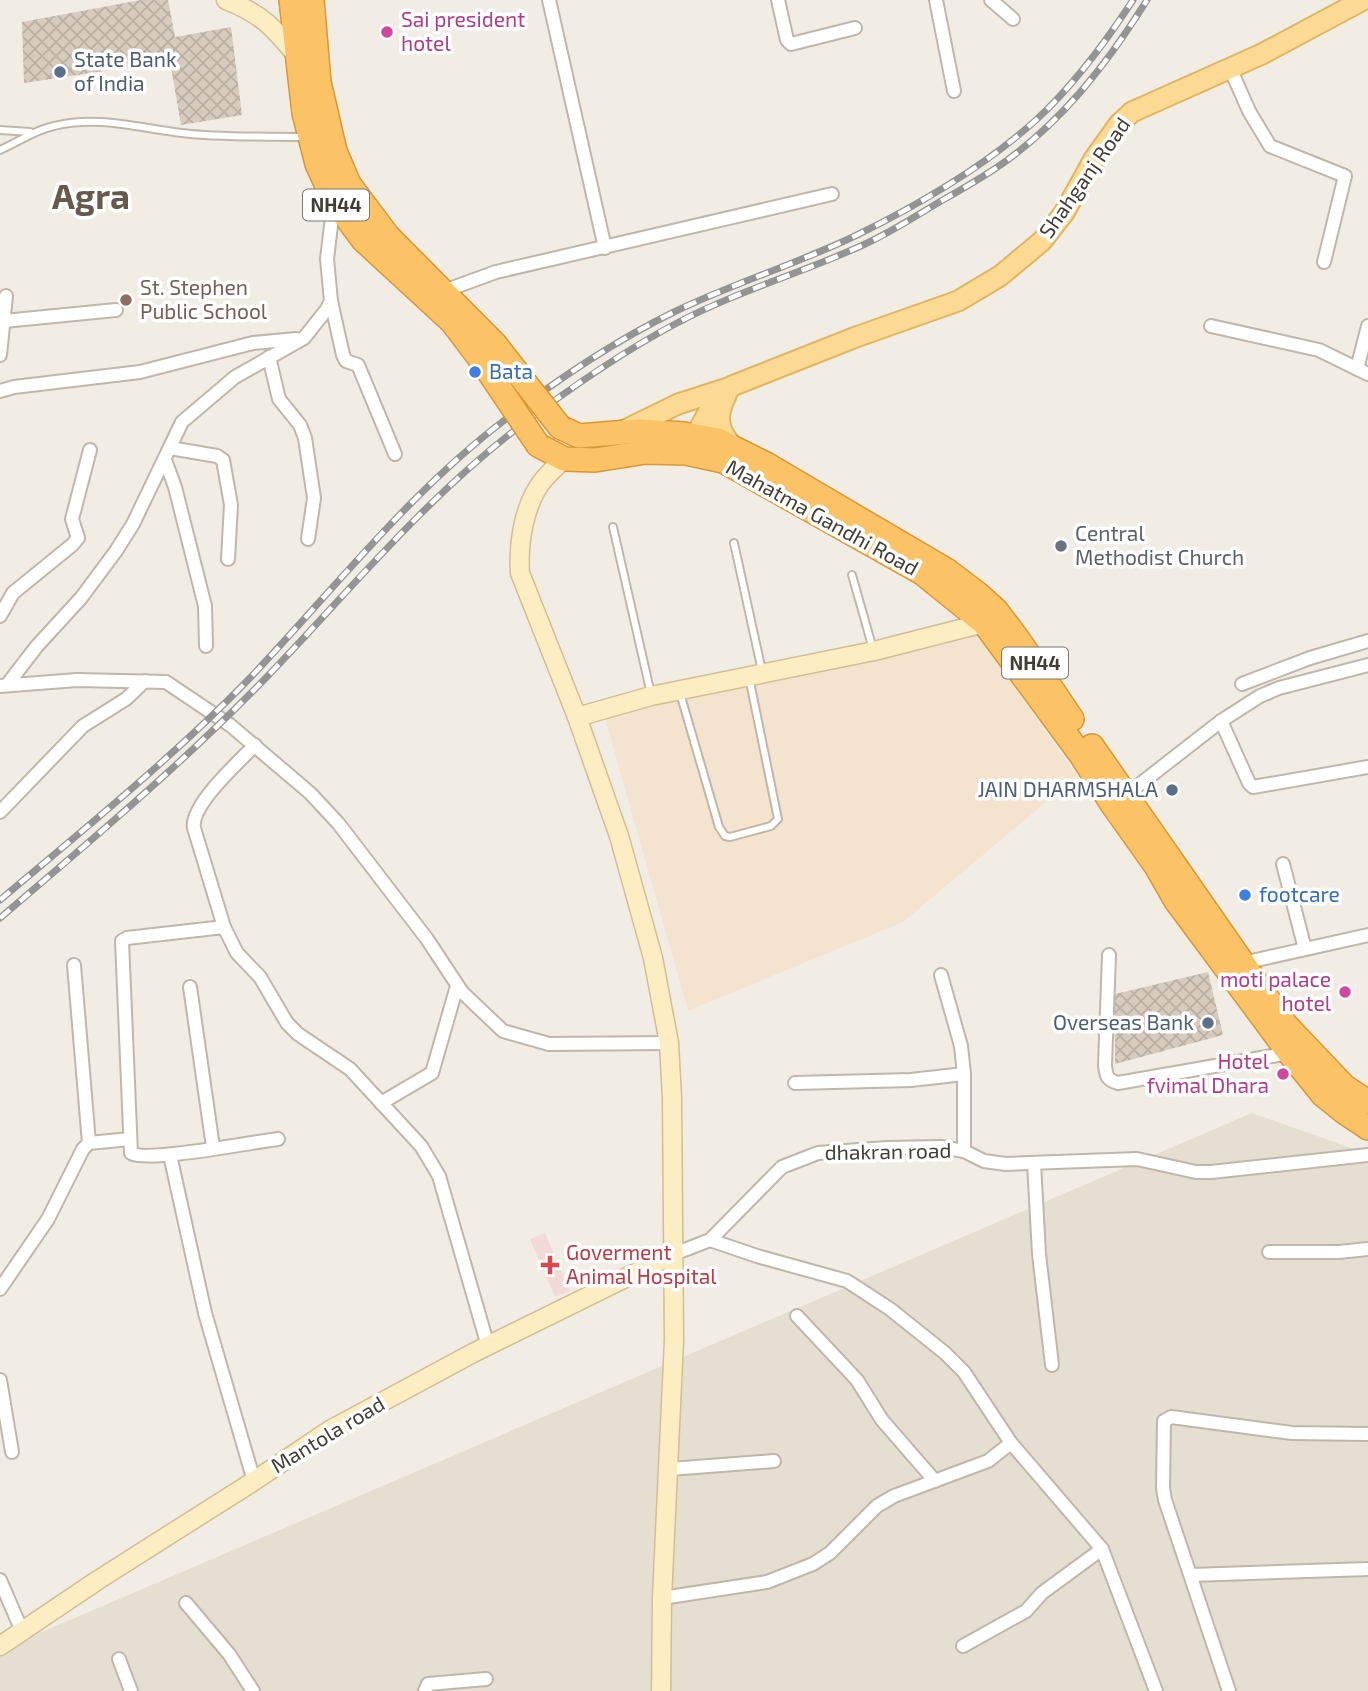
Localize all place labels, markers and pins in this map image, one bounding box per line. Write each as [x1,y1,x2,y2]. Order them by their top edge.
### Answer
place label: Sai president hotel [401,6,525,55]
marker: Sai president hotel [379,24,395,40]
place label: State Bank of India [74,46,177,95]
marker: State Bank of India [52,64,68,80]
place label: St. Stephen Public School [140,274,268,323]
marker: St. Stephen Public School [118,292,134,308]
place label: Bata [489,358,533,383]
marker: Bata [467,364,483,380]
place label: Central Methodist Church [1075,520,1244,569]
marker: Central Methodist Church [1053,538,1069,554]
place label: JAIN DHARMSHALA [978,776,1158,801]
marker: JAIN DHARMSHALA [1164,782,1180,798]
place label: footcare [1259,881,1340,906]
marker: footcare [1237,887,1253,903]
place label: moti palace hotel [1220,966,1332,1015]
marker: moti palace hotel [1337,984,1353,1000]
place label: Overseas Bank [1053,1009,1194,1034]
marker: Overseas Bank [1200,1015,1216,1031]
place label: Hotel fvimal Dhara [1147,1048,1270,1097]
marker: Hotel fvimal Dhara [1275,1066,1291,1082]
place label: Goverment Animal Hospital [566,1239,717,1288]
marker: Goverment Animal Hospital [540,1255,560,1275]

